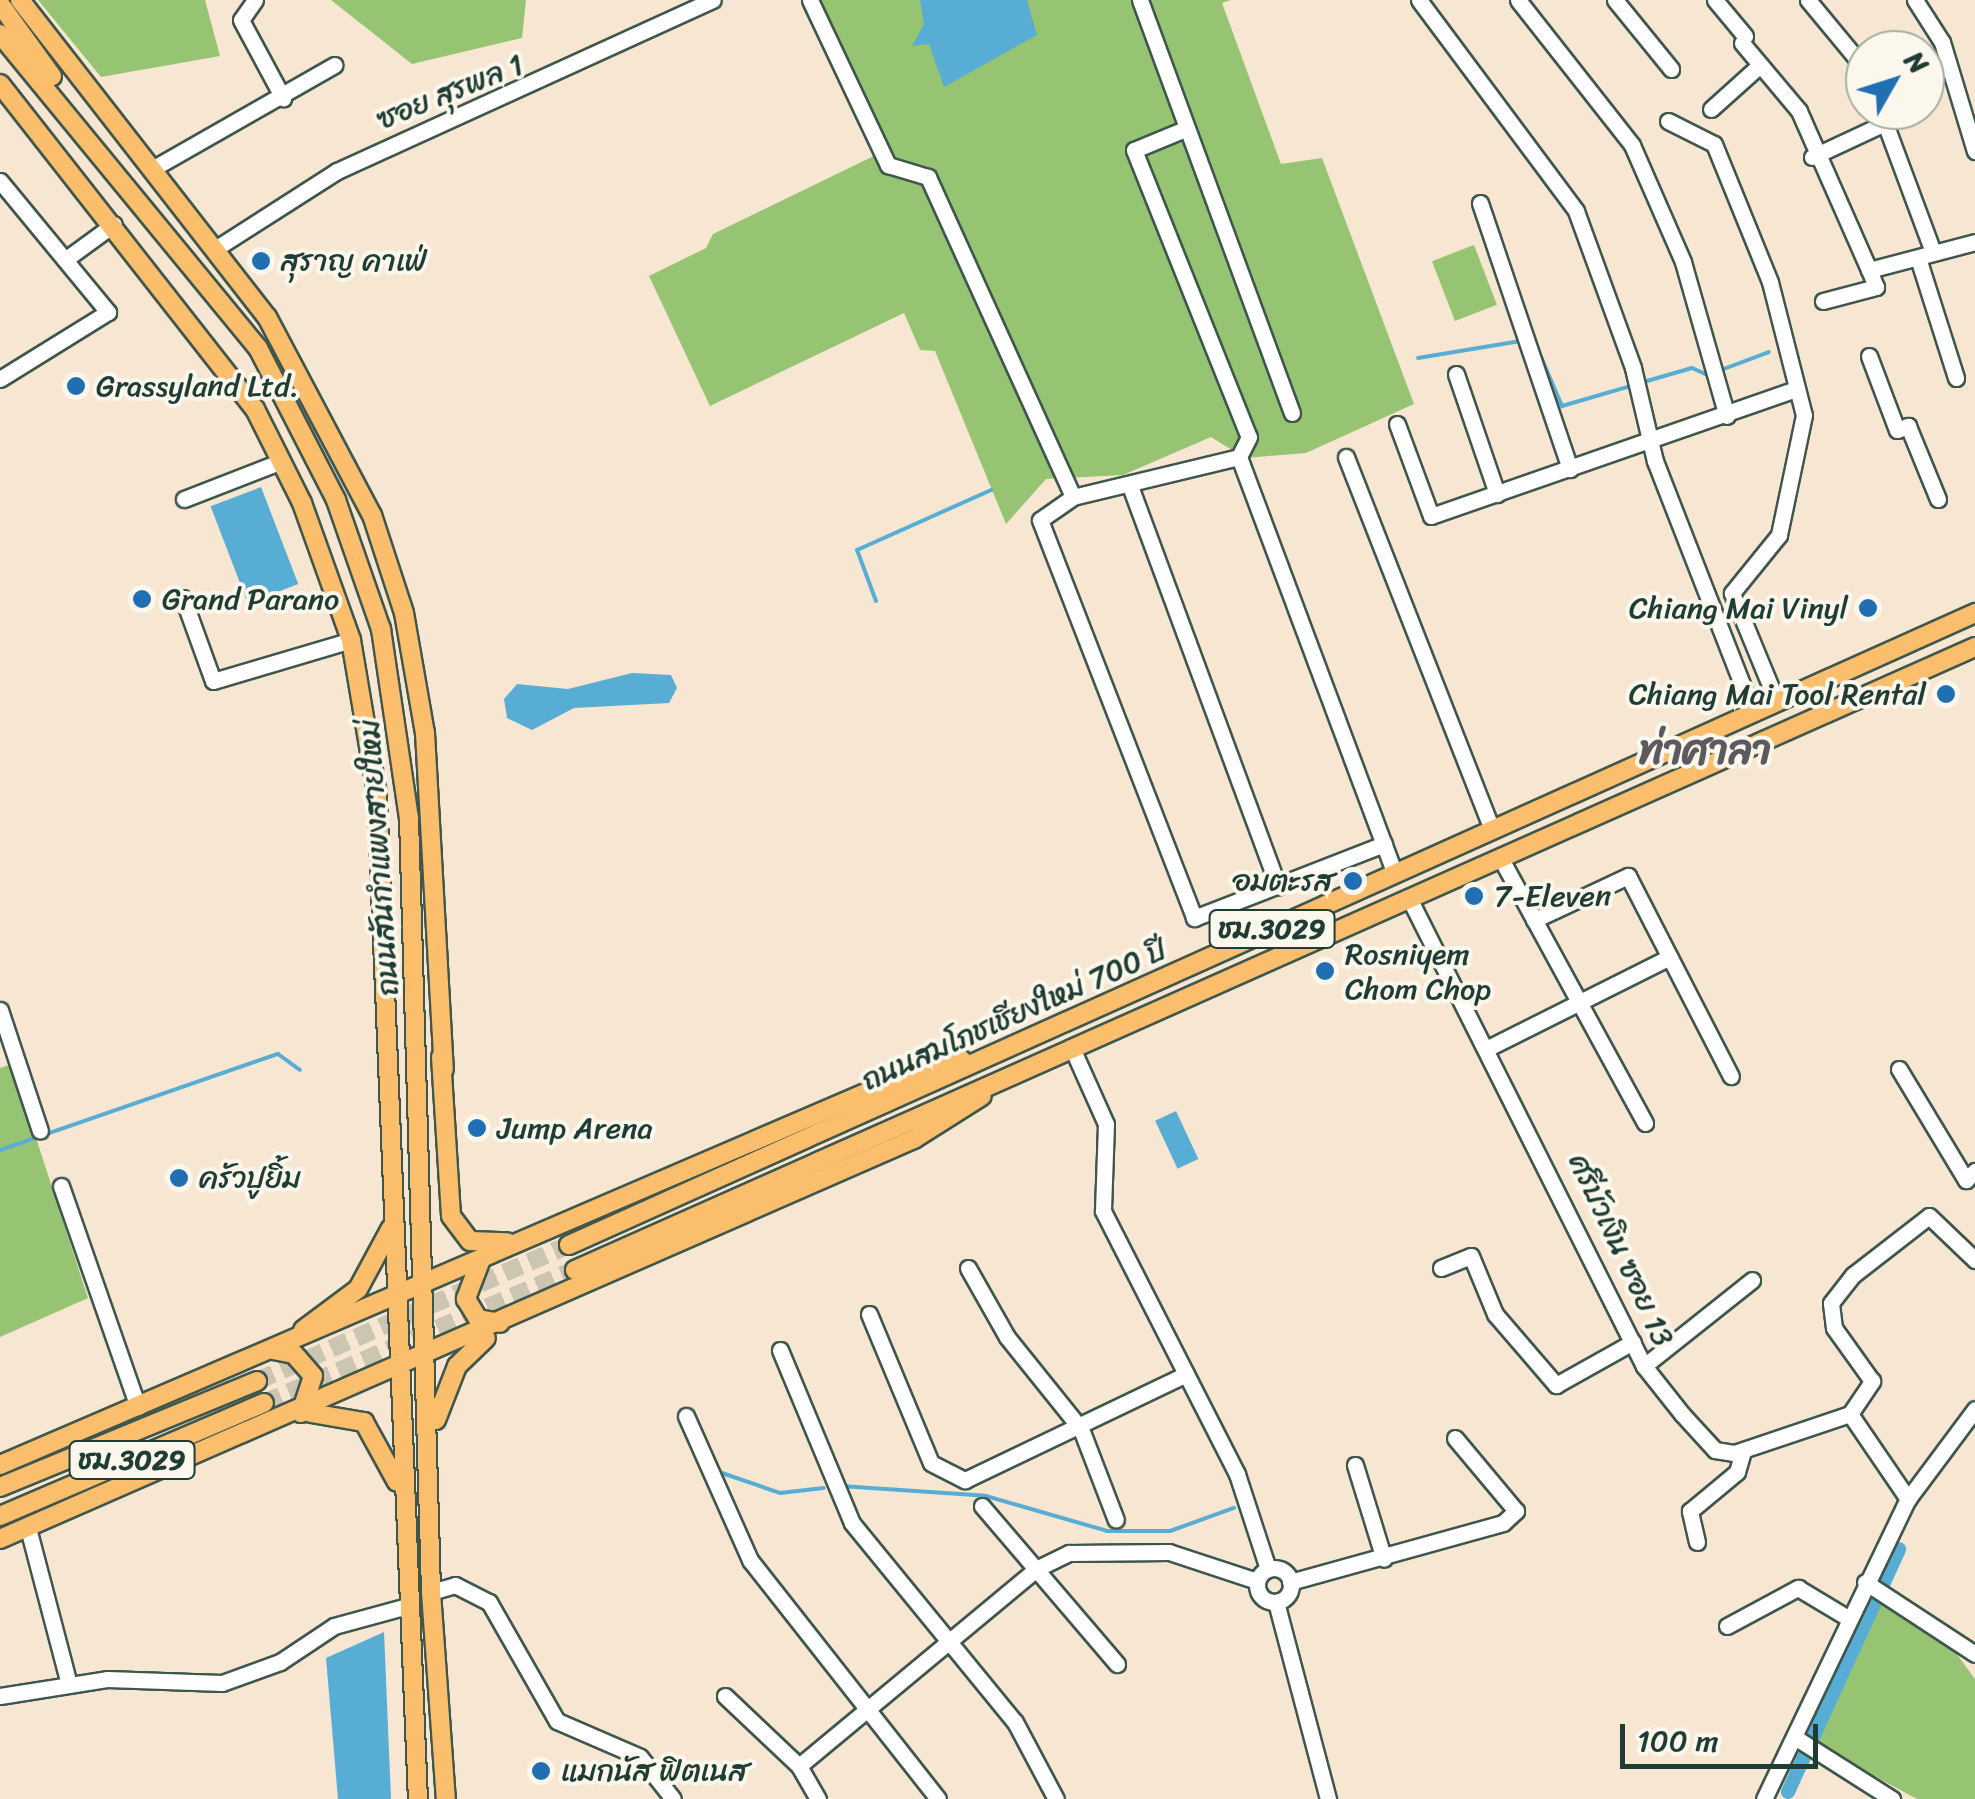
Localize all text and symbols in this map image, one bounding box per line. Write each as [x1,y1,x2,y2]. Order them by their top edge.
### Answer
north arrow [1845,30,1945,130]
text: N [1892,39,1942,85]
street label: ซอย สุรพล 1 [372,46,528,138]
place label: สุราญ คาเฟ่ [281,243,427,279]
marker: สุราญ คาเฟ่ [250,250,272,272]
place label: Grassyland Ltd. [96,368,299,404]
marker: Grassyland Ltd. [65,375,87,397]
place label: Grand Parano [162,581,339,617]
marker: Grand Parano [131,588,153,610]
place label: Chiang Mai Vinyl [1629,590,1848,626]
marker: Chiang Mai Vinyl [1857,597,1879,619]
place label: Chiang Mai Tool Rental [1626,676,1926,712]
marker: Chiang Mai Tool Rental [1935,683,1957,705]
street label: ถนนสันกำแพงสายใหม่ [351,719,407,997]
district label: ท่าศาลา [1639,726,1771,774]
place label: อมตะรส [1232,863,1333,899]
marker: อมตะรส [1342,870,1364,892]
place label: 7-Eleven [1494,878,1611,914]
marker: 7-Eleven [1463,885,1485,907]
road number: ชม.3029 [1207,906,1337,952]
street label: ถนนสมโภชเชียงใหม่ 700 ปี [856,931,1172,1099]
place label: Rosniyem Chom Chop [1345,936,1491,1006]
marker: Rosniyem Chom Chop [1314,960,1336,982]
place label: Jump Arena [497,1110,652,1146]
marker: Jump Arena [466,1117,488,1139]
street label: ศรีบัวเงิน ซอย 13 [1561,1148,1681,1352]
place label: ครัวปูยิ้ม [199,1160,301,1196]
marker: ครัวปูยิ้ม [168,1167,190,1189]
road number: ชม.3029 [67,1437,197,1483]
scale bar [1625,1704,1822,1766]
text: 100 m [1637,1714,1719,1768]
place label: แมกนัส ฟิตเนส [561,1753,747,1789]
marker: แมกนัส ฟิตเนส [530,1760,552,1782]

